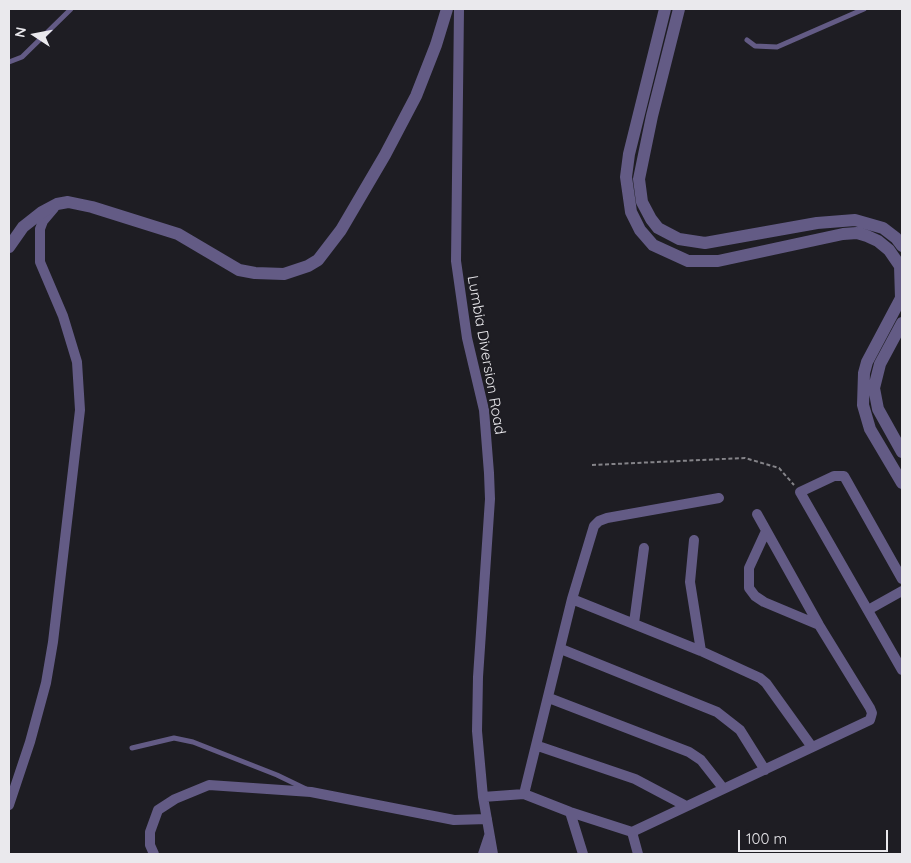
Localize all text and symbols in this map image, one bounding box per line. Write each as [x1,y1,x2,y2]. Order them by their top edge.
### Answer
north arrow [10,10,60,60]
text: N [10,25,30,39]
street label: Lumbia Diversion Road [463,274,509,436]
scale bar [741,820,891,852]
text: 100 m [746,829,787,848]

